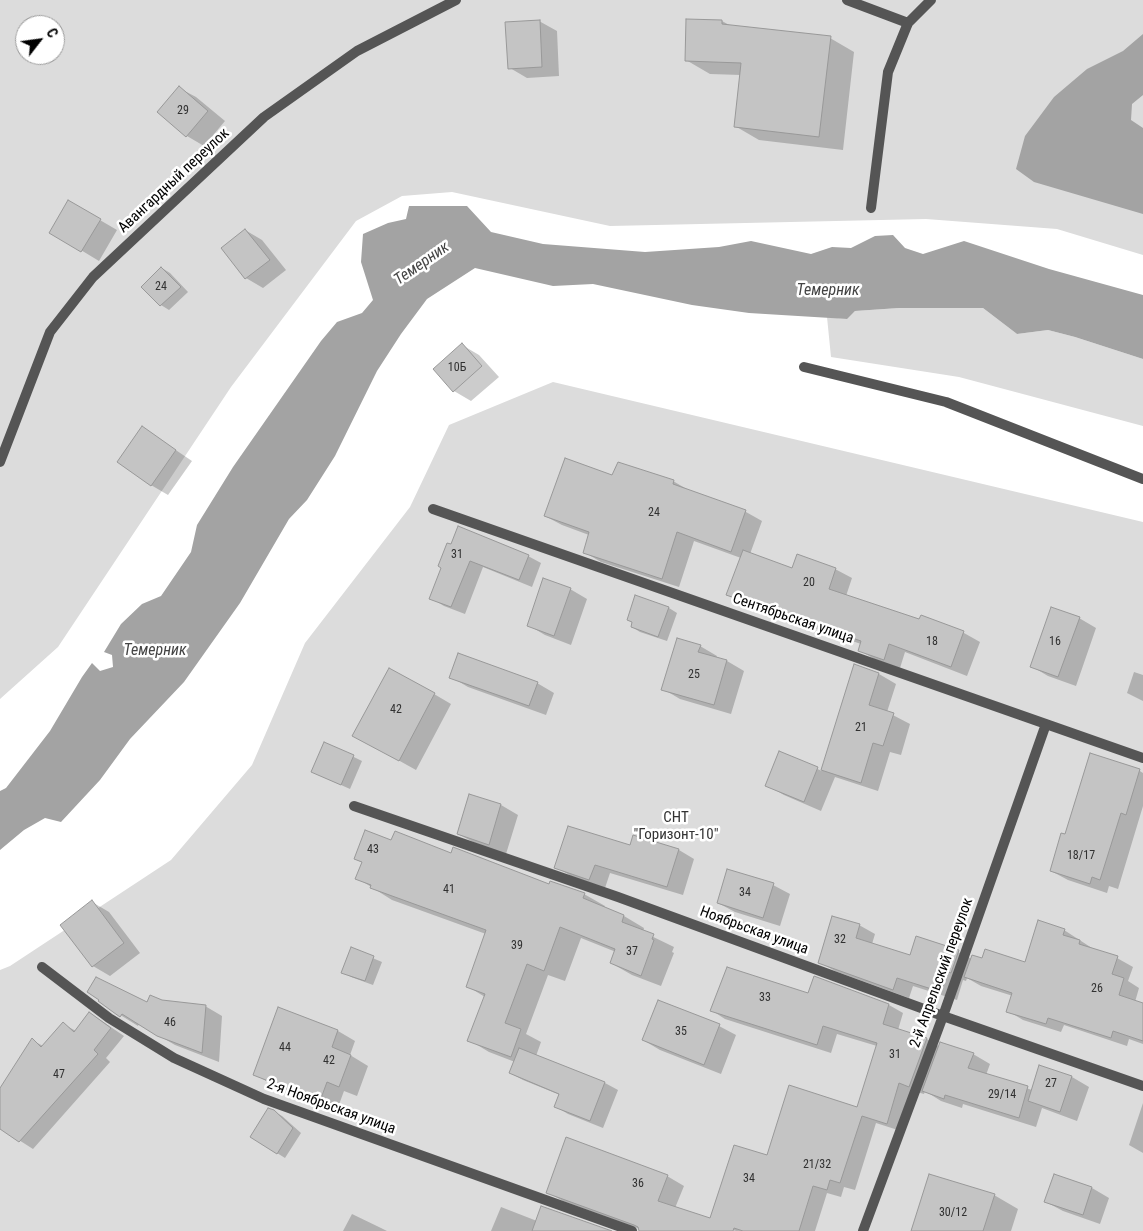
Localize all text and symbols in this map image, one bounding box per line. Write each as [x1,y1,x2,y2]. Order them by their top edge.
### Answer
north arrow [15,15,65,65]
text: С [43,26,61,40]
house number: 29 [177,104,189,118]
street label: Авангардный переулок [115,125,233,237]
water label: Темерник [391,238,453,290]
house number: 24 [155,280,167,294]
water label: Темерник [797,281,859,301]
house number: 10Б [448,361,466,375]
house number: 24 [648,506,660,520]
house number: 31 [451,548,463,562]
house number: 20 [803,576,815,590]
street label: Сентябрьская улица [730,590,856,648]
house number: 18 [926,635,938,649]
house number: 16 [1049,635,1061,649]
water label: Темерник [124,641,186,661]
house number: 25 [688,668,700,682]
house number: 42 [390,703,402,717]
house number: 21 [855,721,867,735]
park label: СНТ "Горизонт-10" [634,809,718,844]
house number: 43 [367,843,379,857]
house number: 18/17 [1067,849,1095,863]
house number: 41 [443,883,455,897]
house number: 34 [739,886,751,900]
street label: 2-й Апрельский переулок [907,896,977,1050]
street label: Ноябрьская улица [697,903,811,959]
house number: 32 [834,933,846,947]
house number: 39 [511,939,523,953]
house number: 37 [626,945,638,959]
house number: 26 [1091,982,1103,996]
house number: 33 [759,991,771,1005]
house number: 46 [164,1016,176,1030]
house number: 35 [675,1025,687,1039]
house number: 44 [279,1041,291,1055]
house number: 31 [889,1048,901,1062]
house number: 42 [323,1054,335,1068]
house number: 47 [53,1068,65,1082]
street label: 2-я Ноябрьская улица [264,1075,398,1139]
house number: 27 [1045,1077,1057,1091]
house number: 29/14 [988,1088,1016,1102]
house number: 21/32 [803,1158,831,1172]
house number: 34 [743,1172,755,1186]
house number: 36 [632,1177,644,1191]
house number: 30/12 [939,1206,967,1220]

